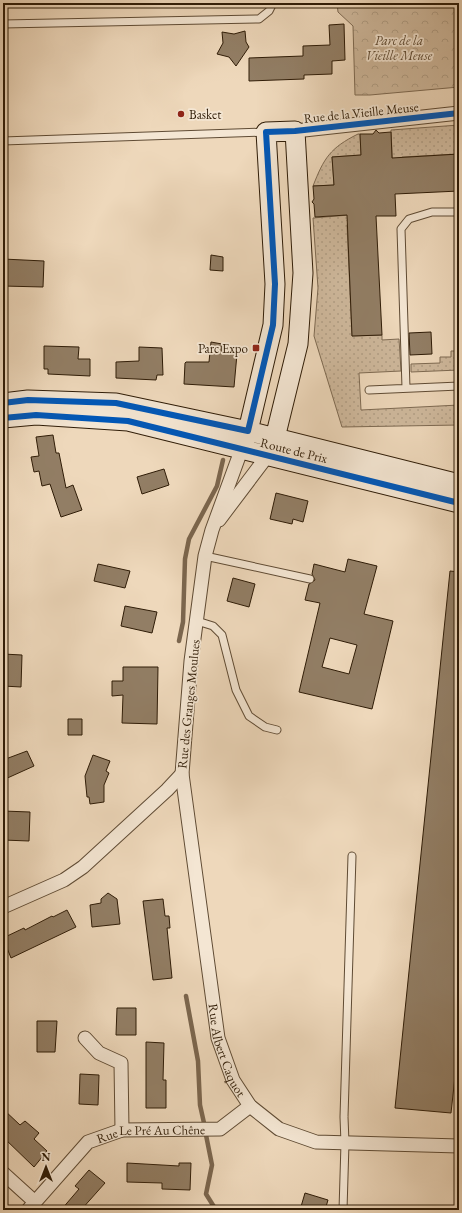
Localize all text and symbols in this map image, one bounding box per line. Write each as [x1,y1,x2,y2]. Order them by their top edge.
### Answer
park label: Parc de la Vieille Meuse [366,32,433,64]
street label: Rue de la Vieille Meuse [303,98,419,127]
place label: Basket [189,106,221,123]
marker: Basket [176,109,186,119]
place label: Parc Expo [198,340,248,357]
marker: Parc Expo [251,343,261,353]
street label: Route de Prix [258,434,330,467]
street label: Rue des Granges Moulues [173,639,204,769]
street label: Rue Albert Caquot [204,1003,250,1100]
street label: Rue Le Pré Au Chêne [94,1121,205,1147]
north arrow [26,1147,66,1187]
text: N [42,1150,51,1164]

